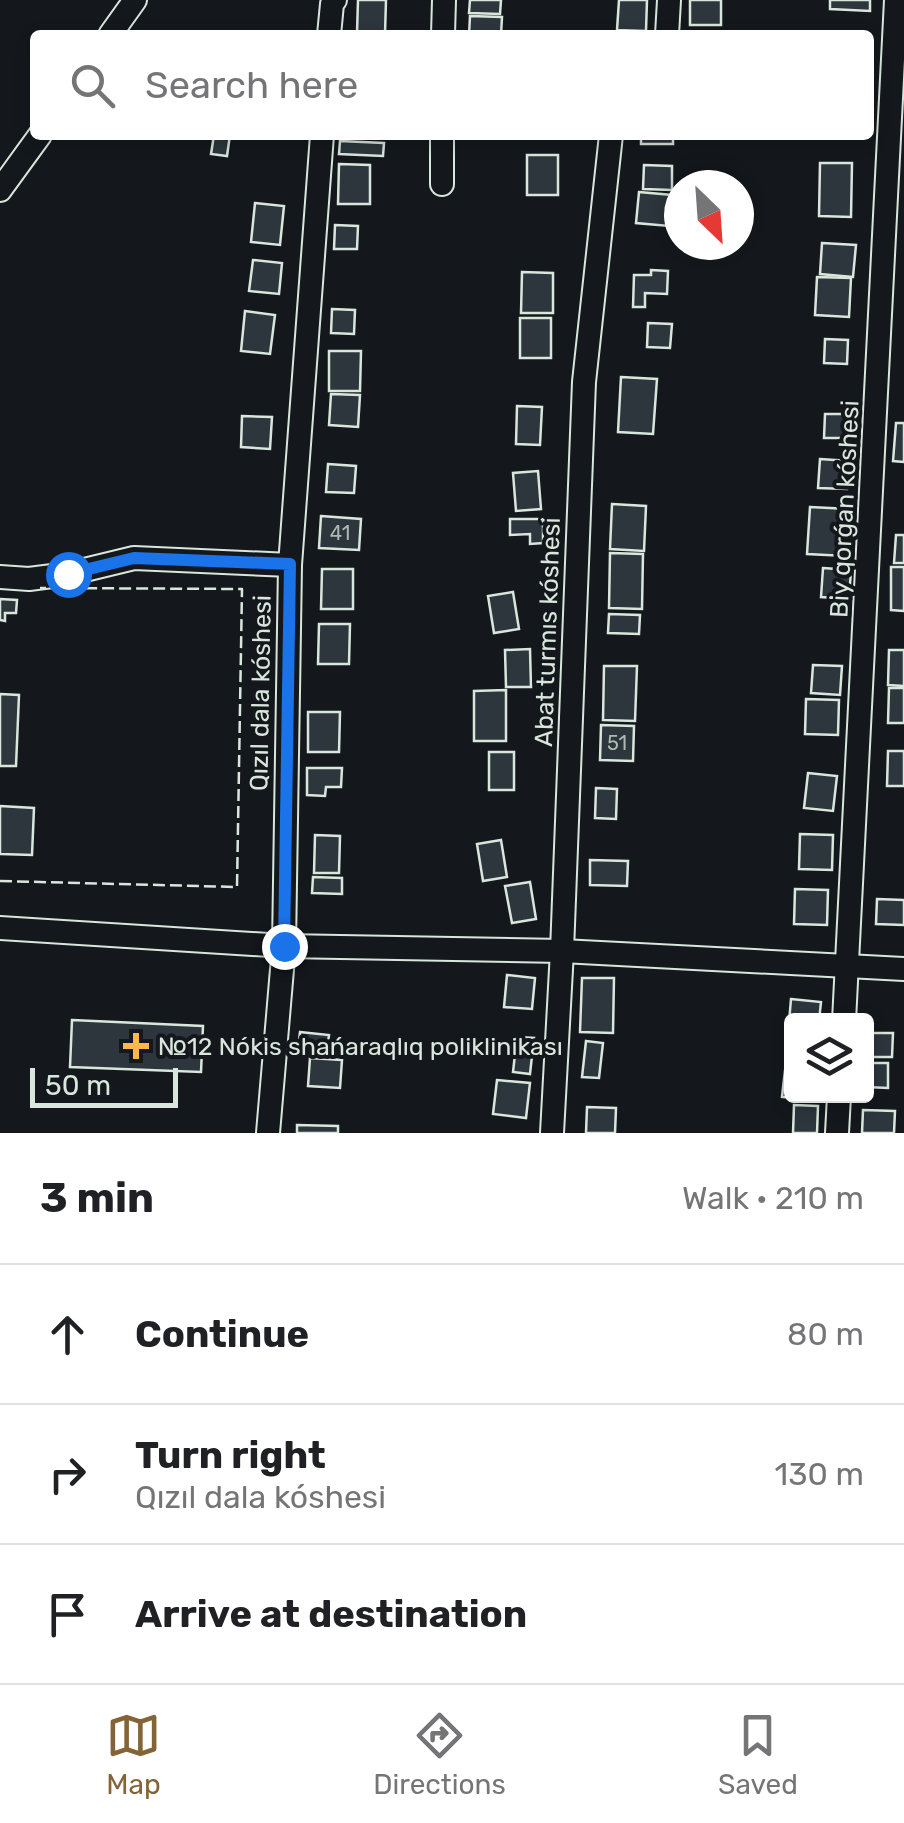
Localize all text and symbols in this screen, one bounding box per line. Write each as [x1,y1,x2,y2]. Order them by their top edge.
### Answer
search box [30,30,874,140]
icon: search [65,58,120,113]
text: Search here [145,62,358,108]
north arrow [664,170,754,260]
street label: Biy qorǵan kóshesi [824,399,865,619]
street label: Abat turmıs kóshesi [529,517,566,747]
house number: 41 [330,521,350,545]
route start [46,552,92,598]
street label: Qızıl dala kóshesi [244,595,277,791]
house number: 51 [607,731,627,755]
route end [262,924,308,970]
map controls [784,1013,874,1103]
button: layers [784,1013,874,1103]
place label: №12 Nókis shańaraqlıq poliklinikası [158,1032,563,1061]
marker: №12 Nókis shańaraqlıq poliklinikası [123,1033,149,1059]
scale bar [30,1063,178,1108]
text: 50 m [45,1069,111,1102]
text: 3 min [40,1173,154,1223]
text: Walk · 210 m [682,1179,864,1217]
icon: ahead [40,1307,95,1362]
text: Continue [135,1311,309,1357]
text: 80 m [787,1315,864,1353]
text: Turn right [135,1432,326,1478]
icon: right [40,1447,95,1502]
text: 130 m [774,1455,864,1493]
text: Qızıl dala kóshesi [135,1478,386,1516]
icon: arrive [40,1587,95,1642]
text: Arrive at destination [135,1591,527,1637]
tab: Map [106,1708,161,1801]
tab: Directions [373,1708,506,1801]
tab: Saved [718,1708,798,1801]

